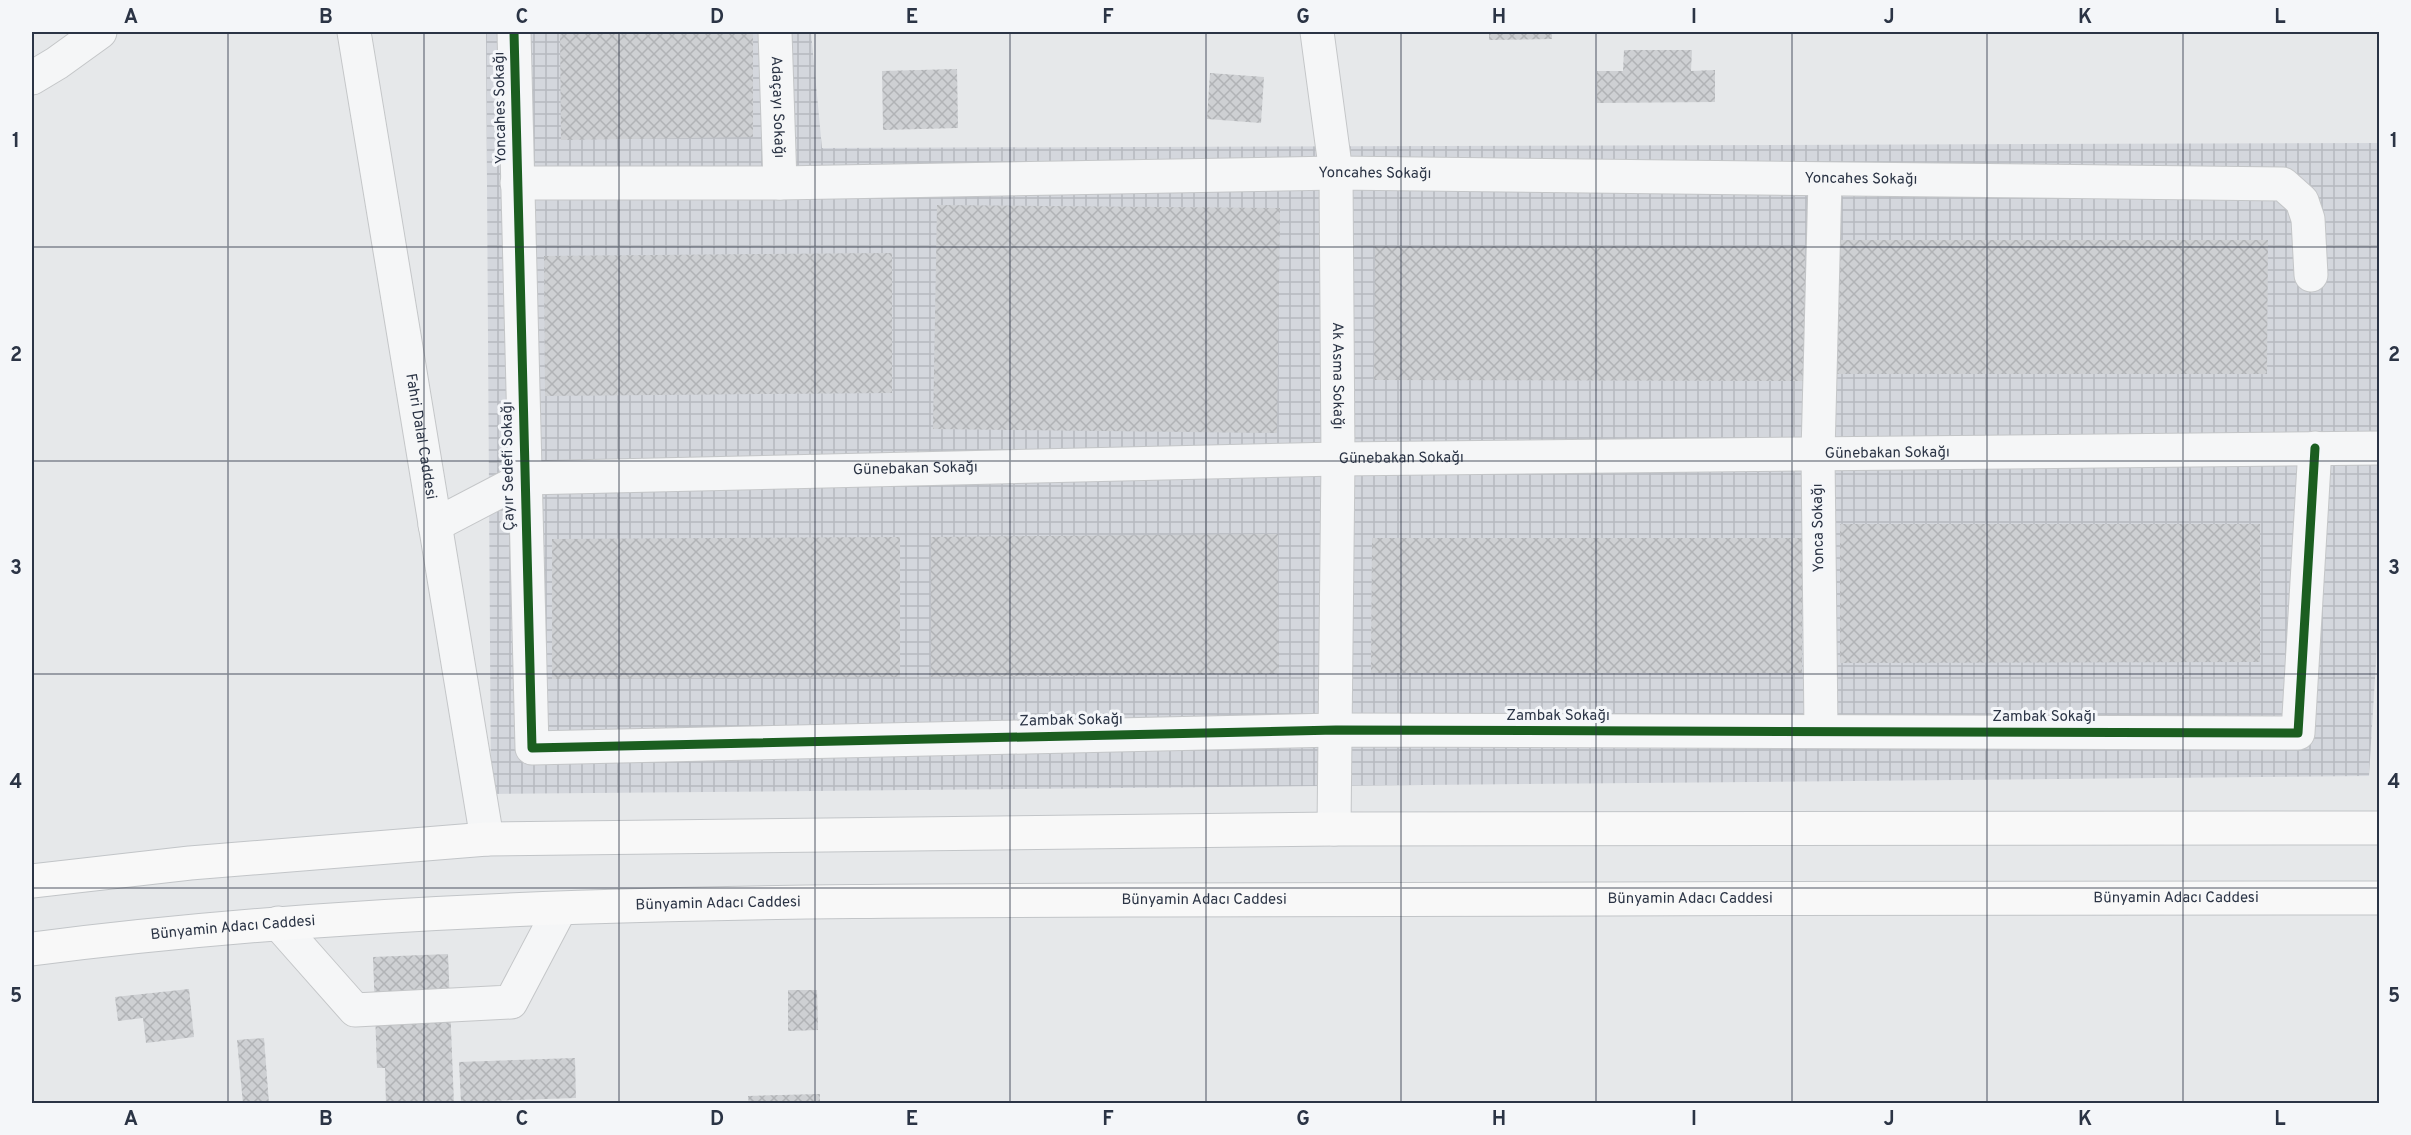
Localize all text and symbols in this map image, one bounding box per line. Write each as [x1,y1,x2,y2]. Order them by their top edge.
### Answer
text: A [124,5,138,31]
text: B [319,5,333,31]
text: C [516,5,528,31]
text: D [710,5,724,31]
text: E [906,5,918,31]
text: F [1102,5,1114,31]
text: G [1296,5,1310,31]
text: H [1492,5,1506,31]
text: I [1691,5,1697,31]
text: J [1883,5,1895,31]
text: K [2078,5,2092,31]
text: L [2274,5,2286,31]
street label: Yoncahes Sokağı [491,51,511,165]
street label: Adaçayı Sokağı [766,55,789,158]
text: 1 [12,129,20,155]
text: 1 [2390,129,2398,155]
street label: Yoncahes Sokağı [1318,163,1431,184]
street label: Yoncahes Sokağı [1804,169,1917,189]
street label: Ak Asma Sokağı [1328,322,1347,430]
text: 2 [10,343,22,369]
text: 2 [2388,343,2400,369]
street label: Fahri Dalal Caddesi [401,372,440,501]
street label: Çayır Sedefi Sokağı [498,401,520,531]
street label: Günebakan Sokağı [1825,443,1950,463]
street label: Günebakan Sokağı [1339,448,1464,468]
street label: Günebakan Sokağı [853,458,978,480]
street label: Yonca Sokağı [1809,483,1829,573]
text: 3 [10,556,22,582]
text: 3 [2388,556,2400,582]
street label: Zambak Sokağı [1506,707,1610,726]
street label: Zambak Sokağı [1992,708,2096,727]
street label: Zambak Sokağı [1019,711,1123,731]
text: 4 [10,770,22,796]
text: 4 [2388,770,2400,796]
street label: Bünyamin Adacı Caddesi [1607,889,1773,908]
street label: Bünyamin Adacı Caddesi [2093,889,2259,908]
street label: Bünyamin Adacı Caddesi [1121,890,1287,910]
street label: Bünyamin Adacı Caddesi [635,893,801,915]
street label: Bünyamin Adacı Caddesi [150,911,316,945]
text: 5 [10,984,22,1010]
text: 5 [2388,984,2400,1010]
text: A [124,1107,138,1133]
text: B [319,1107,333,1133]
text: C [516,1107,528,1133]
text: D [710,1107,724,1133]
text: E [906,1107,918,1133]
text: F [1102,1107,1114,1133]
text: G [1296,1107,1310,1133]
text: H [1492,1107,1506,1133]
text: I [1691,1107,1697,1133]
text: J [1883,1107,1895,1133]
text: K [2078,1107,2092,1133]
text: L [2274,1107,2286,1133]

